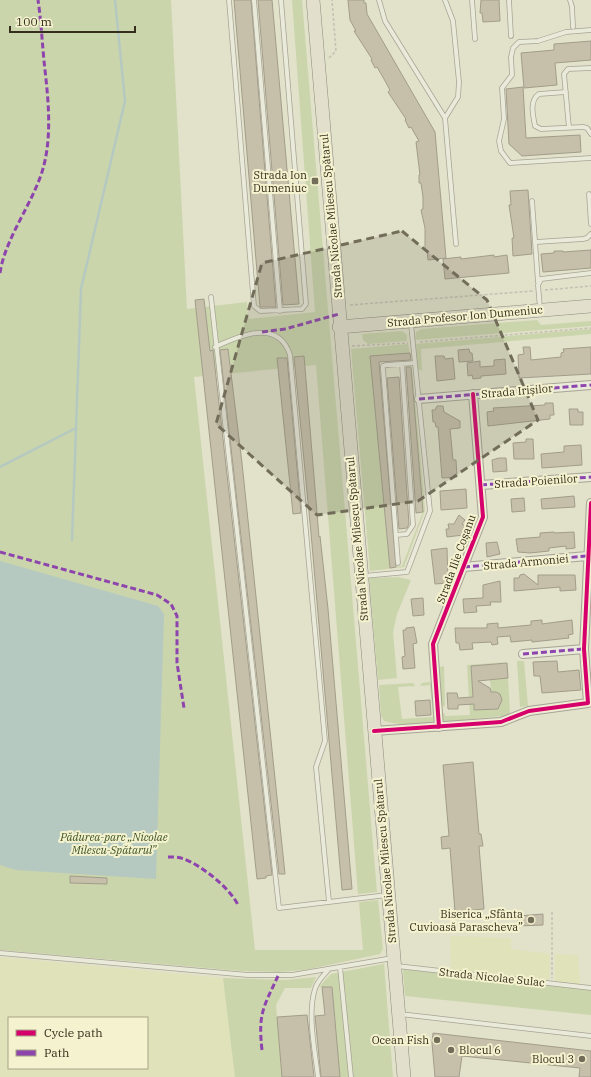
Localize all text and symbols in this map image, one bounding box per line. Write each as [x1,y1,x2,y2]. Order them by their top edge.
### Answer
scale bar [10,8,135,34]
text: 100 m [16,14,52,29]
street label: Strada Nicolae Milescu Spătarul [317,133,345,299]
place label: Strada Ion Dumeniuc [253,168,307,195]
marker: Strada Ion Dumeniuc [310,176,320,186]
street label: Strada Profesor Ion Dumeniuc [386,302,544,330]
street label: Strada Irișilor [481,381,554,401]
street label: Strada Nicolae Milescu Spătarul [343,456,371,622]
street label: Strada Poienilor [494,471,578,491]
street label: Strada Ilie Coșanu [433,512,479,606]
street label: Strada Armoniei [483,551,570,573]
street label: Strada Nicolae Milescu Spătarul [371,778,399,944]
park label: Pădurea-parc „Nicolae Milescu-Spătarul” [59,830,168,857]
place label: Biserica „Sfânta Cuvioasă Parascheva” [410,907,523,934]
marker: Biserica „Sfânta Cuvioasă Parascheva” [526,915,536,925]
street label: Strada Nicolae Sulac [438,964,546,990]
legend [8,1017,148,1069]
text: Cycle path [44,1025,103,1040]
place label: Ocean Fish [372,1033,429,1047]
marker: Ocean Fish [432,1035,442,1045]
place label: Blocul 6 [459,1043,501,1057]
text: Path [44,1045,70,1060]
marker: Blocul 6 [446,1045,456,1055]
place label: Blocul 3 [532,1052,574,1066]
marker: Blocul 3 [577,1054,587,1064]

